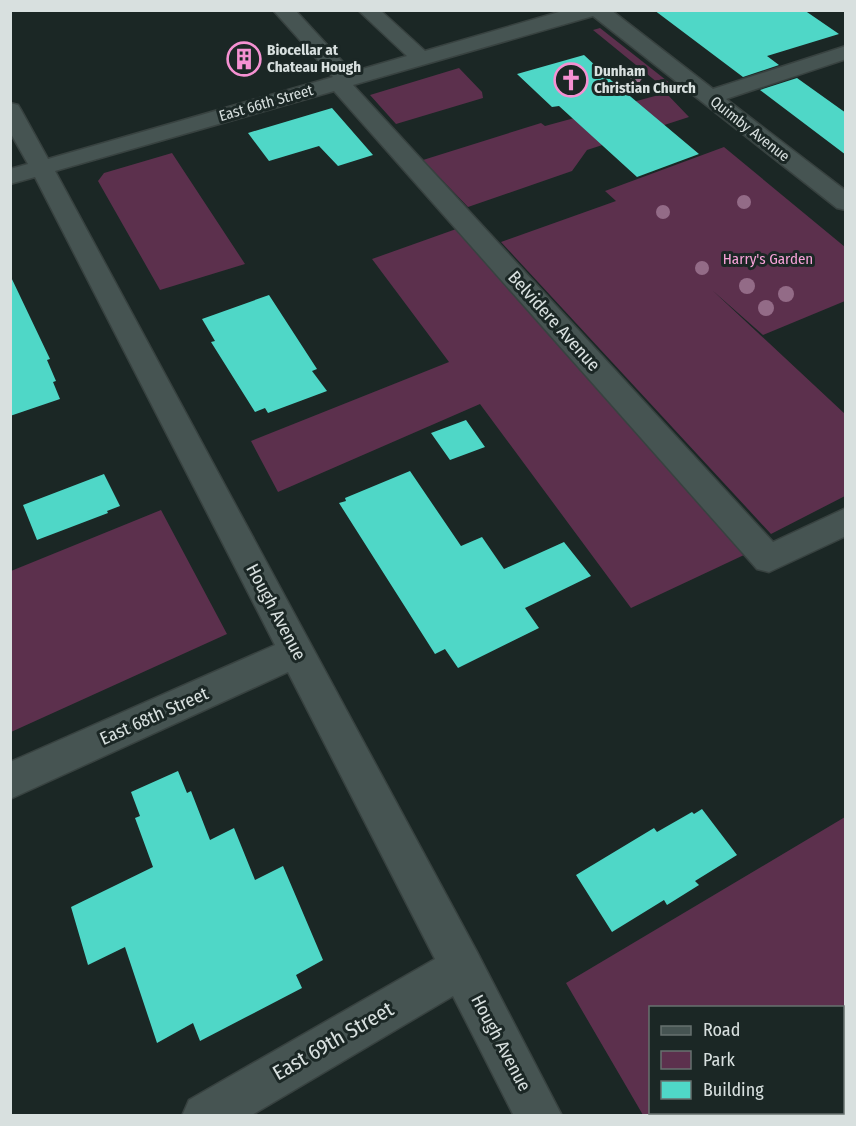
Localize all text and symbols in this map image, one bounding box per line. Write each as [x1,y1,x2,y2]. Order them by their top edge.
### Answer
building icon: Biocellar at Chateau Hough [226,41,262,77]
place label: Biocellar at Chateau Hough [267,41,361,76]
church icon: Dunham Christian Church [553,62,589,98]
place label: Dunham Christian Church [594,62,696,97]
street label: East 66th Street [217,81,315,125]
street label: Quimby Avenue [707,92,793,166]
park label: Harry's Garden [723,250,813,268]
street label: Belvidere Avenue [503,266,605,376]
street label: Hough Avenue [241,560,311,664]
street label: East 68th Street [96,682,212,750]
street label: Hough Avenue [466,991,536,1095]
street label: East 69th Street [268,996,398,1086]
legend [649,1006,844,1114]
text: Road [703,1019,740,1041]
text: Park [703,1049,736,1071]
text: Building [703,1079,764,1101]

